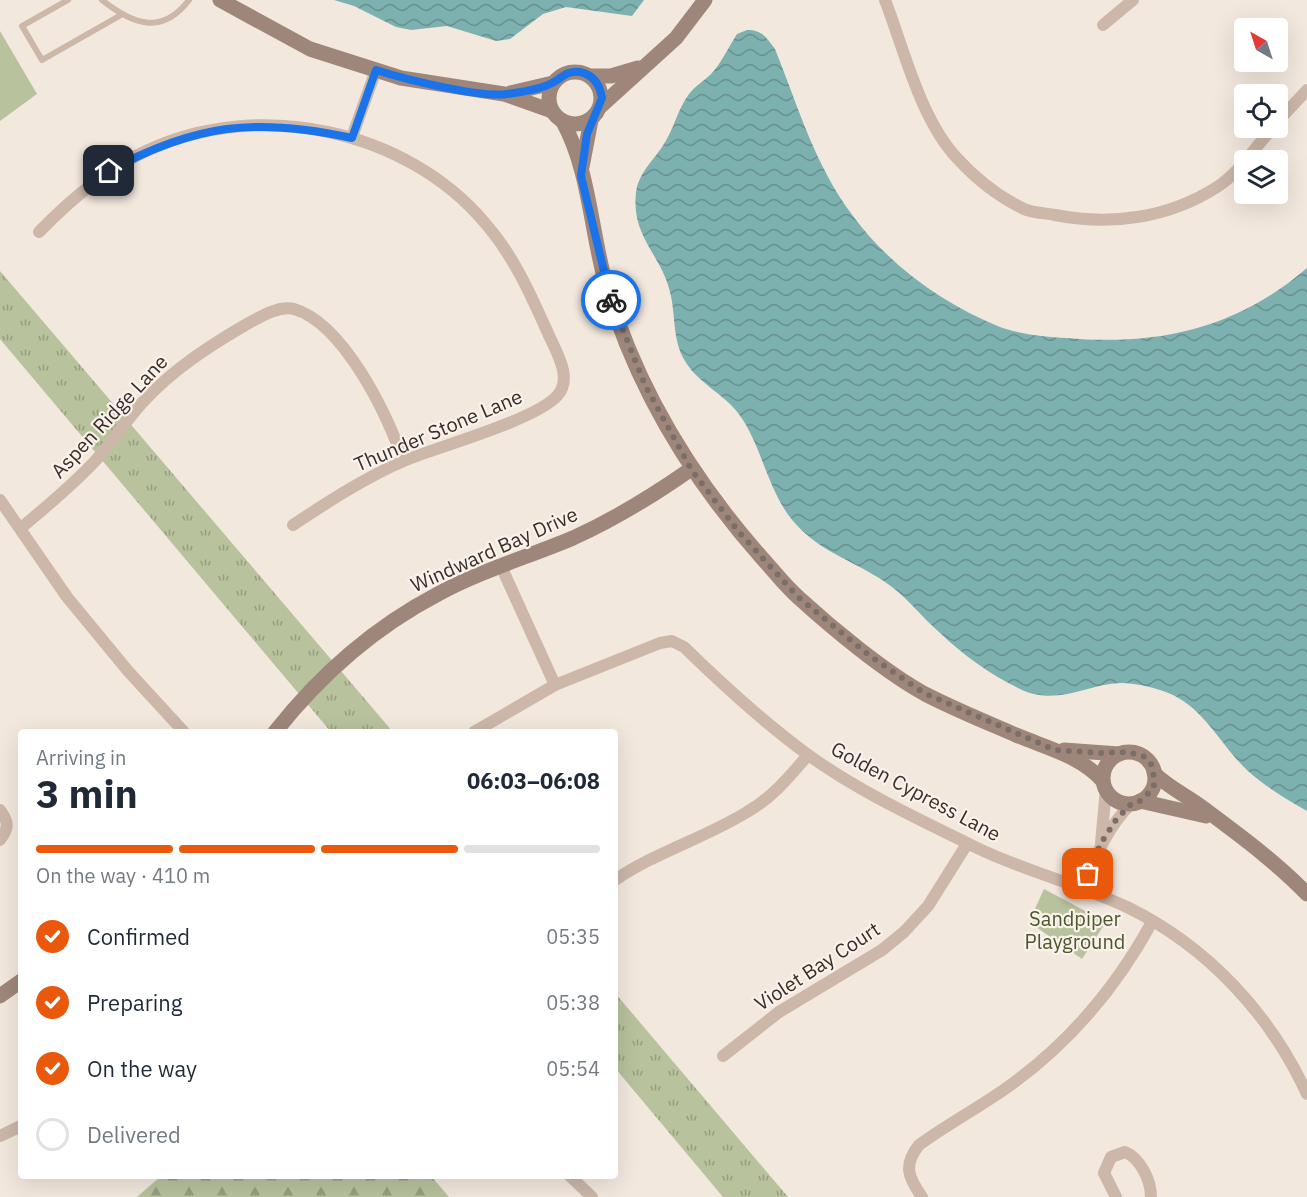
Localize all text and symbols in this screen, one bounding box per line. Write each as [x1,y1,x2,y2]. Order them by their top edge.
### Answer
north arrow [1234,18,1288,72]
map controls [1234,18,1288,204]
button: locate [1234,84,1288,138]
pin [83,145,134,196]
button: layers [1234,150,1288,204]
icon: home [92,154,125,187]
courier [581,270,641,330]
icon: bike [595,284,628,317]
street label: Aspen Ridge Lane [45,348,173,484]
street label: Thunder Stone Lane [350,382,526,478]
street label: Windward Bay Drive [406,500,582,598]
street label: Golden Cypress Lane [826,735,1006,847]
text: Arriving in [36,744,126,771]
text: 06:03–06:08 [467,766,600,795]
text: 3 min [36,768,138,819]
pin [1062,848,1113,899]
icon: bag [1071,857,1104,890]
text: On the way · 410 m [36,862,210,889]
park label: Sandpiper Playground [1025,905,1125,955]
street label: Violet Bay Court [749,915,885,1017]
icon: check [36,920,69,953]
text: Confirmed [87,922,190,951]
text: 05:35 [546,923,600,950]
icon: check [36,986,69,1019]
text: Preparing [87,988,182,1017]
text: 05:38 [546,989,600,1016]
icon: check [36,1052,69,1085]
text: On the way [87,1054,197,1083]
text: 05:54 [546,1055,600,1082]
text: Delivered [87,1120,181,1149]

